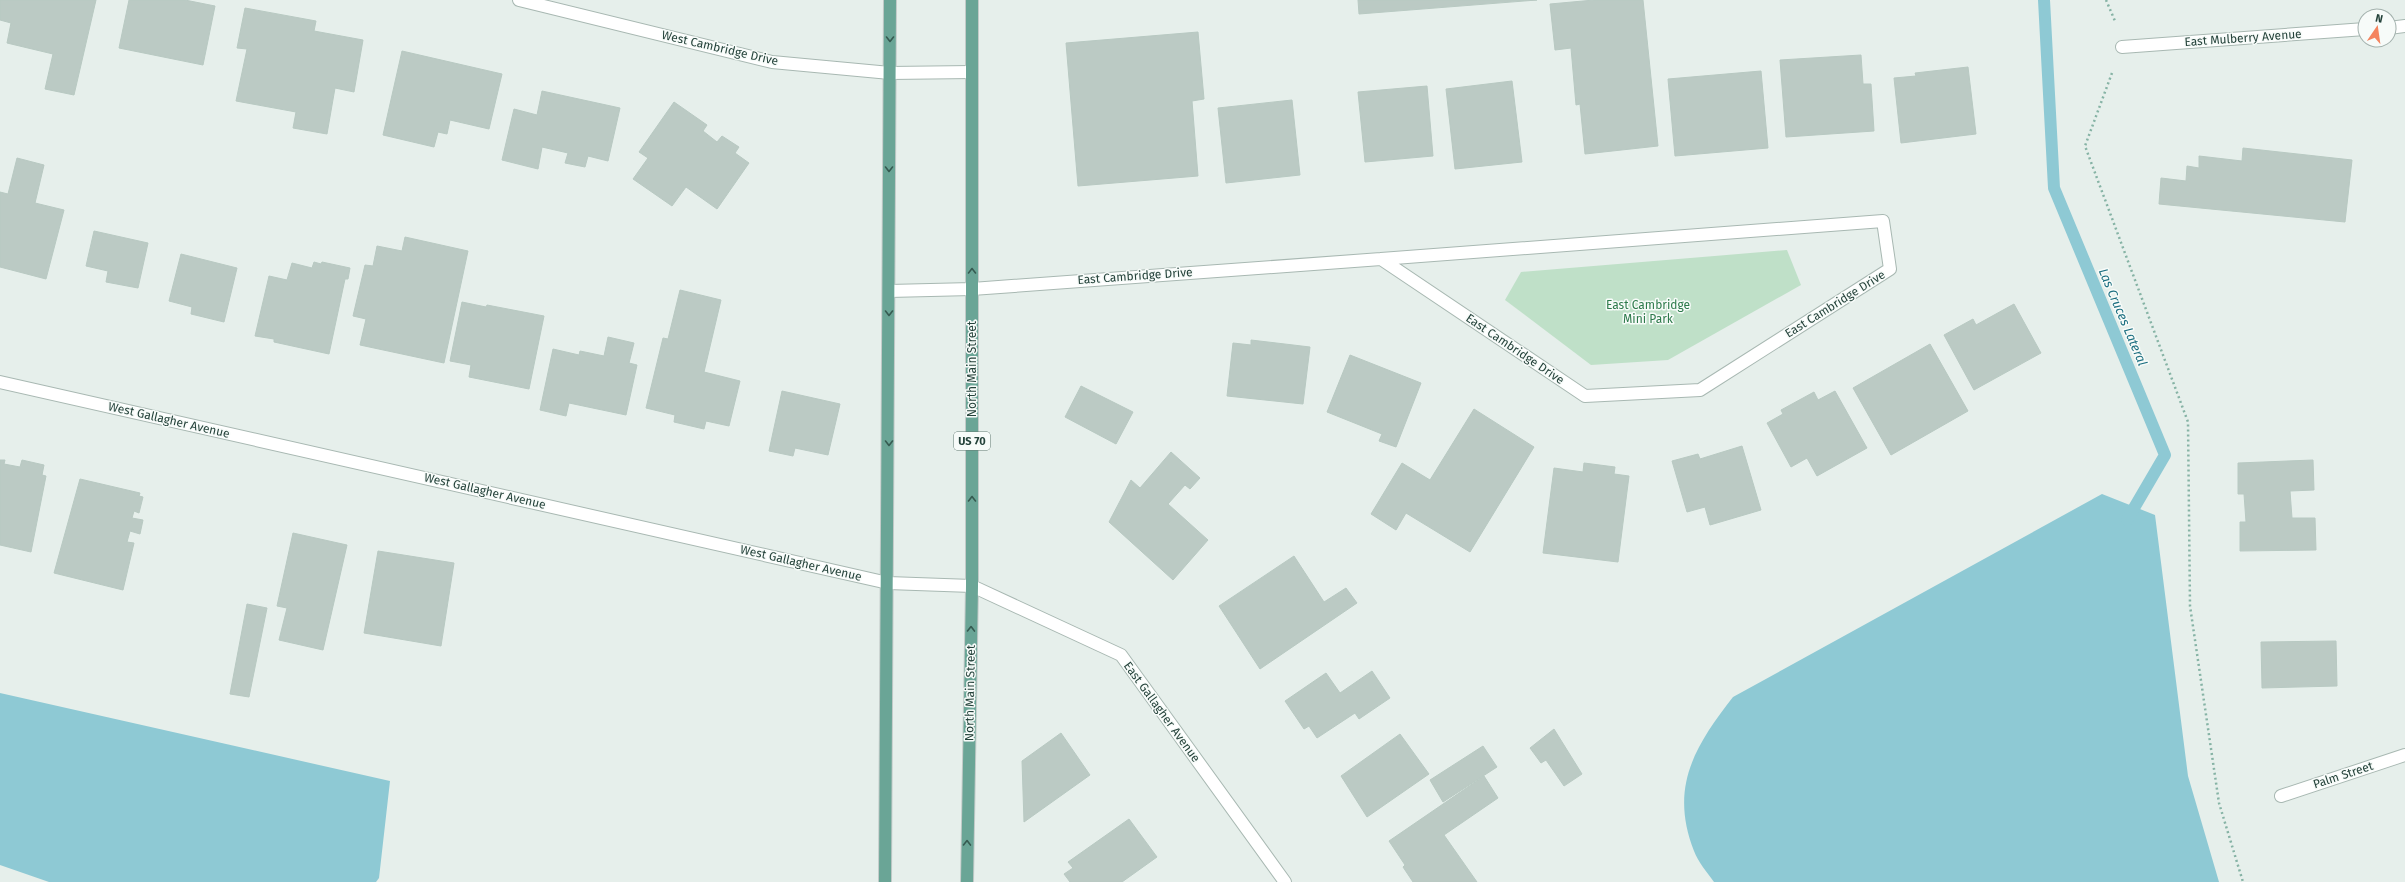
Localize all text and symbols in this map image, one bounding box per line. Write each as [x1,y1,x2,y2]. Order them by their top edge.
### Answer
north arrow [2357,8,2397,48]
text: N [2374,12,2384,26]
street label: East Mulberry Avenue [2184,27,2302,49]
street label: West Cambridge Drive [660,28,780,68]
one-way arrow [886,36,894,42]
one-way arrow [885,166,893,172]
street label: East Cambridge Drive [1077,265,1193,287]
water label: Las Cruces Lateral [2096,266,2150,368]
street label: East Cambridge Drive [1782,267,1888,341]
one-way arrow [968,268,976,274]
park label: East Cambridge Mini Park [1606,298,1690,326]
one-way arrow [885,310,893,316]
street label: East Cambridge Drive [1463,311,1567,387]
street label: North Main Street [965,320,979,417]
street label: West Gallagher Avenue [107,399,231,441]
road number: US 70 [954,432,990,450]
one-way arrow [885,440,893,446]
street label: West Gallagher Avenue [423,470,547,512]
one-way arrow [968,496,976,502]
street label: West Gallagher Avenue [739,542,863,584]
one-way arrow [967,626,975,632]
street label: North Main Street [962,644,978,741]
street label: East Gallagher Avenue [1121,659,1203,765]
street label: Palm Street [2311,759,2375,791]
one-way arrow [963,840,972,846]

